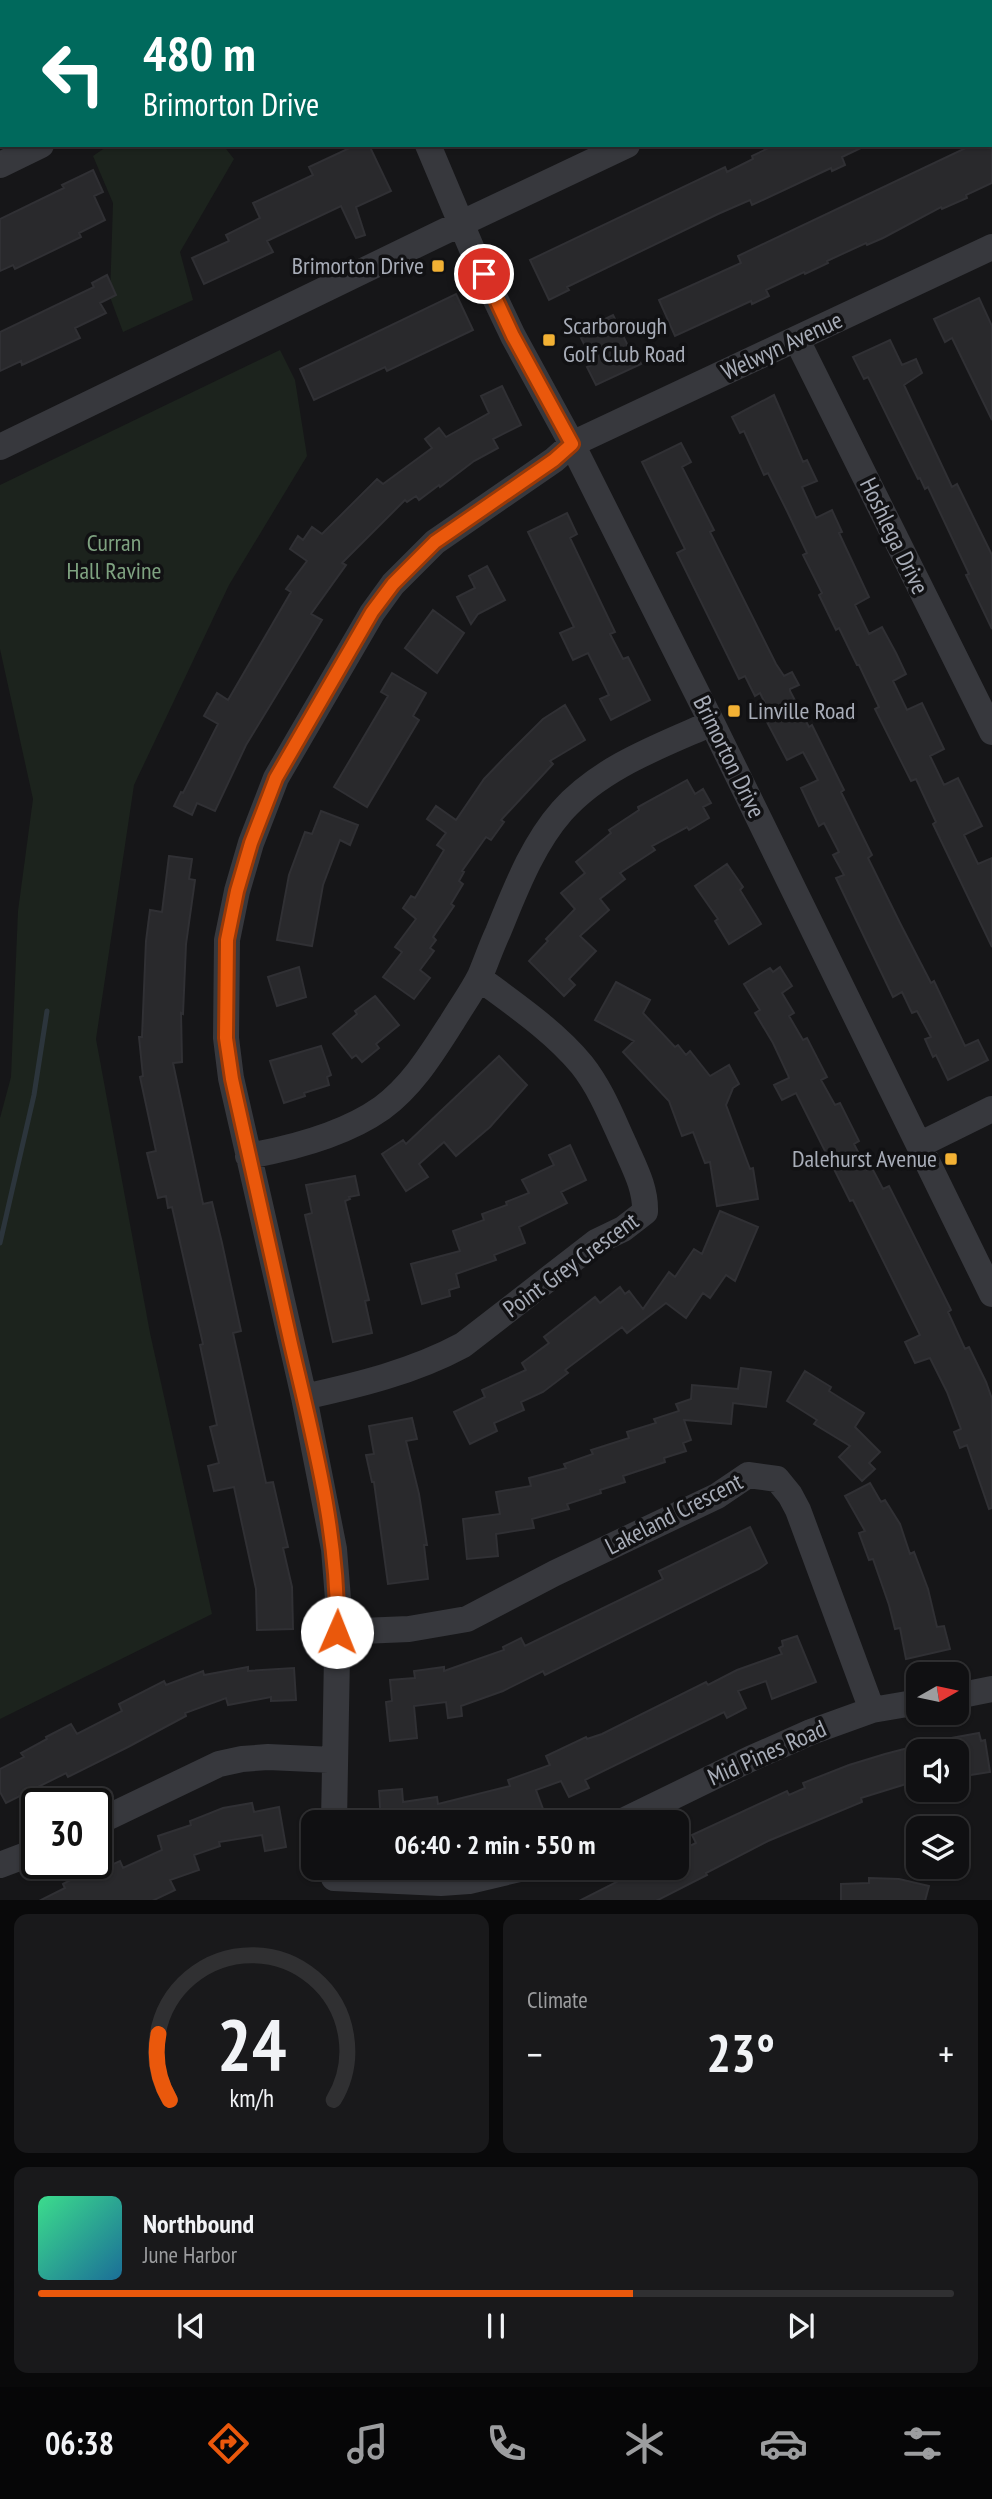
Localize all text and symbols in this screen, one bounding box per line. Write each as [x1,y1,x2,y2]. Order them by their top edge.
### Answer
text: 480 m [143,21,256,85]
icon: left [28,28,119,119]
text: Brimorton Drive [143,83,319,125]
pin [454,244,514,304]
place label: Brimorton Drive [292,250,424,281]
icon: arrive [465,255,503,293]
marker: Brimorton Drive [430,258,446,274]
street label: Welwyn Avenue [716,304,847,387]
place label: Scarborough Golf Club Road [563,310,685,369]
marker: Scarborough Golf Club Road [541,332,557,348]
street label: Hoshlega Drive [853,472,936,599]
park label: Curran Hall Ravine [67,527,161,586]
street label: Brimorton Drive [687,691,772,823]
place label: Linville Road [748,695,855,726]
marker: Linville Road [726,703,742,719]
place label: Dalehurst Avenue [792,1143,937,1174]
marker: Dalehurst Avenue [943,1151,959,1167]
street label: Point Grey Crescent [497,1205,645,1324]
street label: Lakeland Crescent [600,1466,748,1561]
position arrow [300,1595,374,1669]
north arrow [906,1662,970,1726]
map controls [906,1662,969,1879]
street label: Mid Pines Road [703,1713,831,1792]
button: sound [906,1739,969,1802]
speed limit sign: 30 [21,1788,112,1879]
button: layers [906,1816,969,1879]
text: 06:40 · 2 min · 550 m [395,1828,595,1861]
text: Climate [527,1985,588,2014]
text: 24 [217,1996,286,2090]
text: 23° [706,2019,775,2086]
text: − [527,2029,543,2078]
text: + [938,2029,954,2078]
text: km/h [229,2081,274,2113]
text: Northbound [143,2207,254,2240]
text: June Harbor [143,2240,237,2269]
icon: previous [172,2307,210,2345]
icon: pause [477,2307,515,2345]
icon: next [782,2307,820,2345]
icon: directions [204,2419,253,2468]
icon: music [343,2419,392,2468]
icon: phone [482,2419,531,2468]
icon: climate [620,2419,669,2468]
icon: car [759,2419,808,2468]
icon: filters [898,2419,947,2468]
text: 06:38 [45,2422,114,2464]

